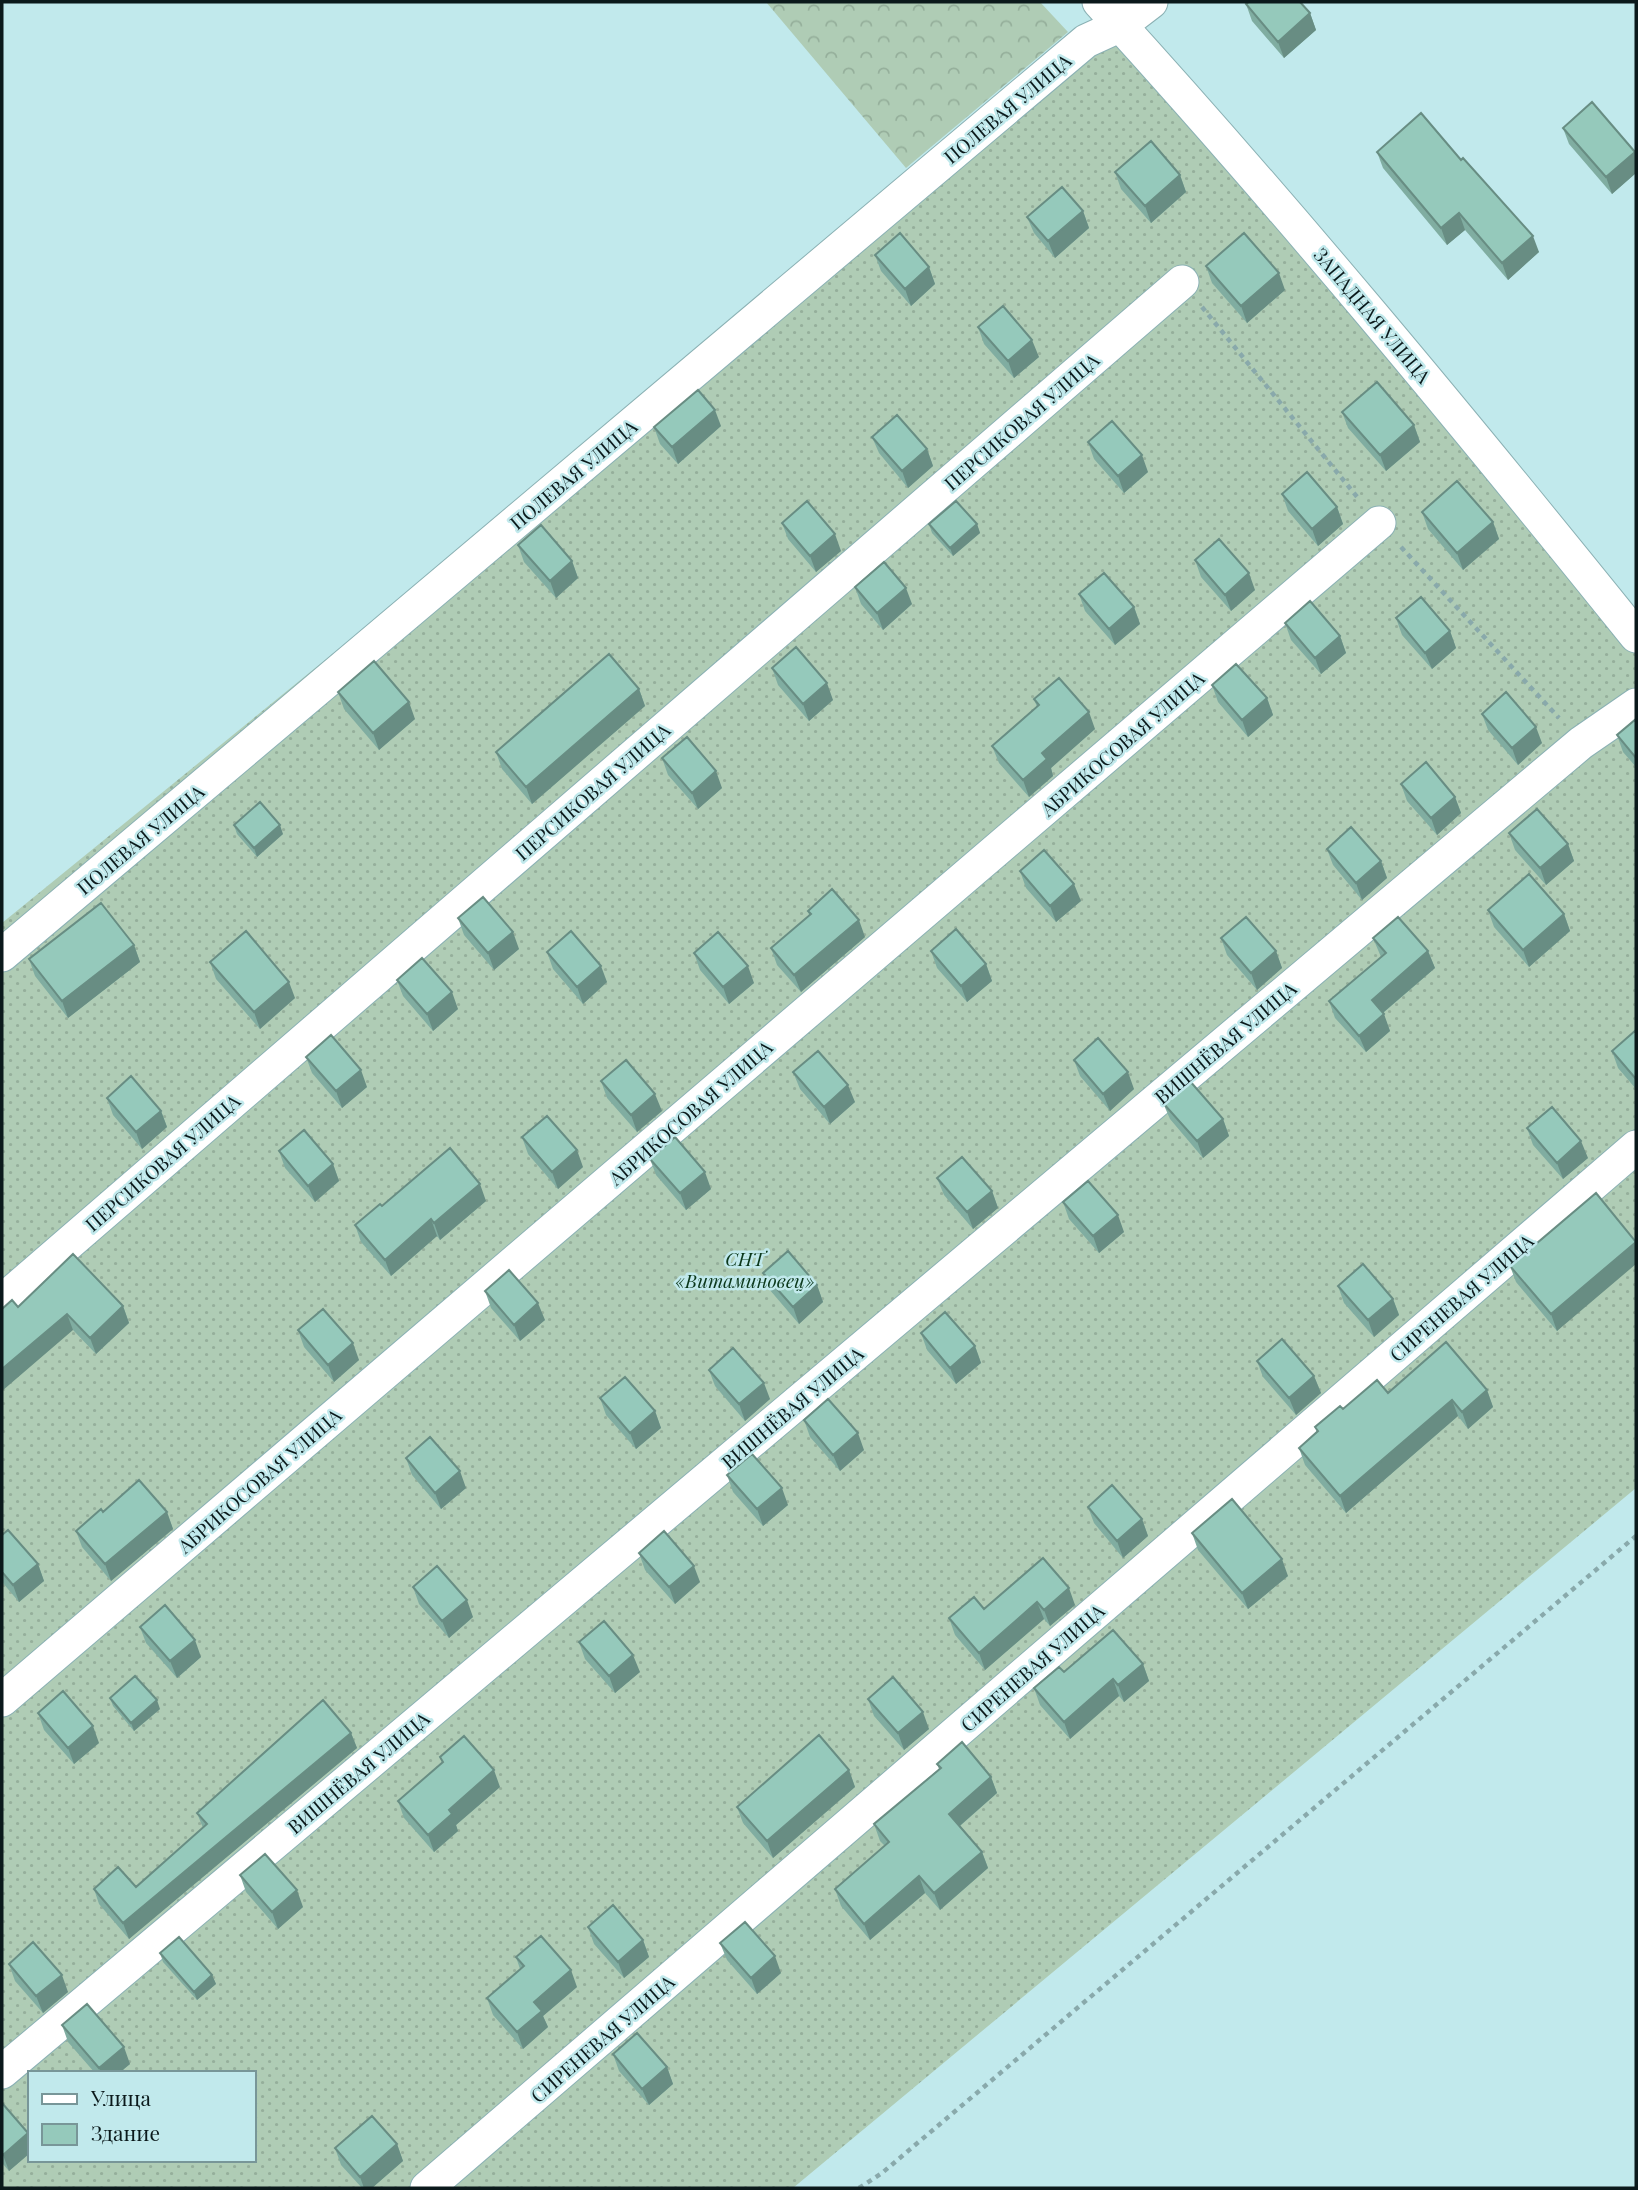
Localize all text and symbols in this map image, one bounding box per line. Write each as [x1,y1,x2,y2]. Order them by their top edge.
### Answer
street label: ПОЛЕВАЯ УЛИЦА [938,46,1077,169]
street label: ЗАПАДНАЯ УЛИЦА [1309,242,1438,389]
street label: ПЕРСИКОВАЯ УЛИЦА [938,346,1105,496]
street label: ПОЛЕВАЯ УЛИЦА [504,412,643,535]
street label: АБРИКОСОВАЯ УЛИЦА [1034,664,1210,822]
street label: ПЕРСИКОВАЯ УЛИЦА [509,716,676,866]
street label: ПОЛЕВАЯ УЛИЦА [71,777,210,900]
street label: ВИШНЁВАЯ УЛИЦА [1149,974,1302,1109]
street label: АБРИКОСОВАЯ УЛИЦА [602,1033,778,1191]
street label: ПЕРСИКОВАЯ УЛИЦА [79,1087,246,1237]
street label: СИРЕНЕВАЯ УЛИЦА [1384,1227,1539,1367]
park label: СНТ «Витаминовец» [675,1245,815,1293]
street label: ВИШНЁВАЯ УЛИЦА [716,1339,869,1474]
street label: АБРИКОСОВАЯ УЛИЦА [171,1401,347,1559]
street label: СИРЕНЕВАЯ УЛИЦА [955,1597,1110,1737]
street label: ВИШНЁВАЯ УЛИЦА [282,1704,435,1839]
street label: СИРЕНЕВАЯ УЛИЦА [525,1968,680,2108]
legend [28,2071,256,2162]
text: Улица [90,2083,152,2111]
text: Здание [91,2118,160,2146]

